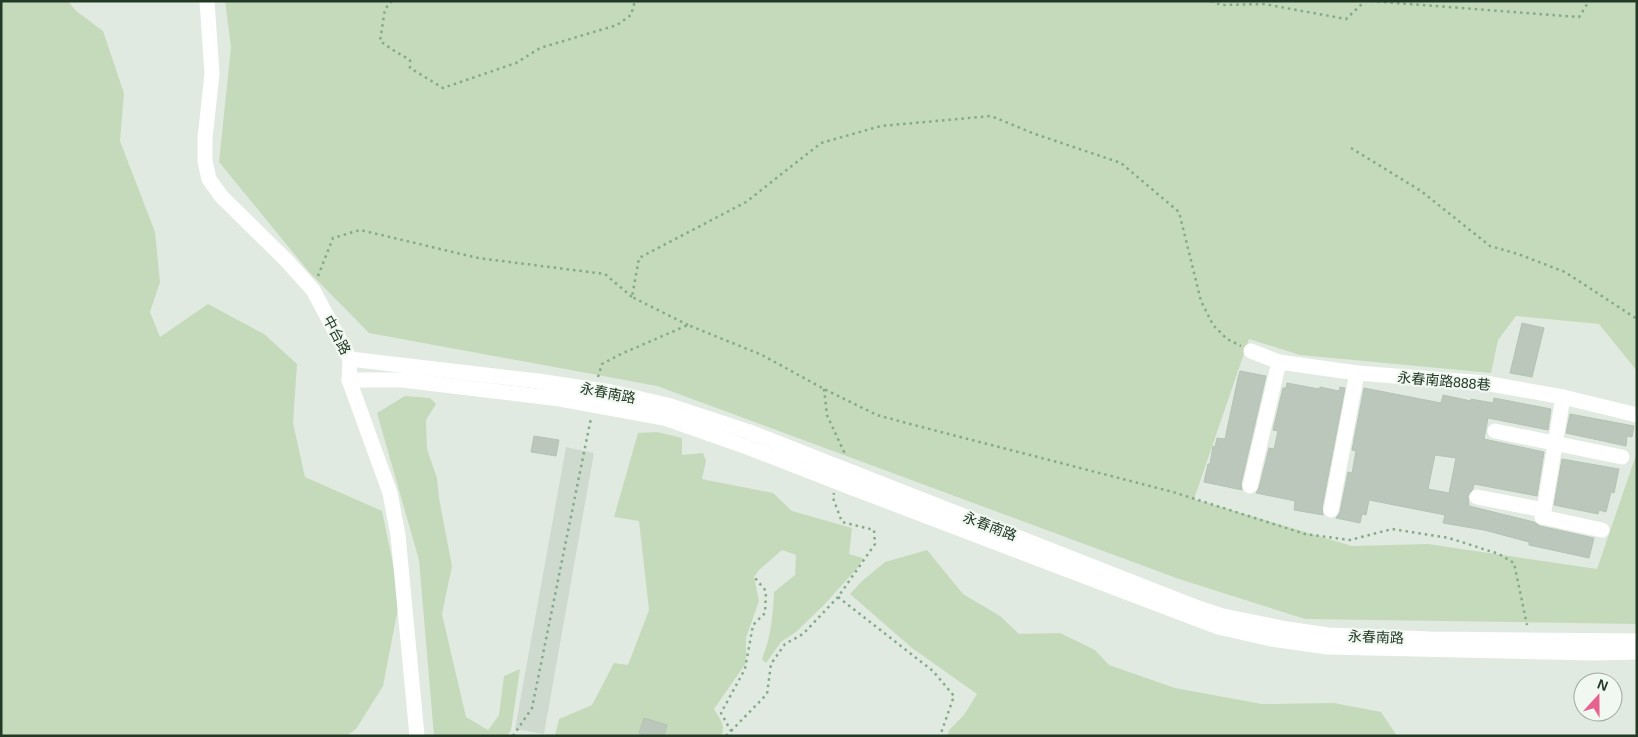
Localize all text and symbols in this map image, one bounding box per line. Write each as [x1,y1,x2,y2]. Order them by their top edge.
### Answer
street label: 中台路 [320,313,354,357]
street label: 永春南路888巷 [1397,369,1491,393]
street label: 永春南路 [579,380,637,406]
street label: 永春南路 [961,508,1019,544]
street label: 永春南路 [1348,628,1404,646]
north arrow [1573,672,1623,722]
text: N [1595,676,1610,694]

